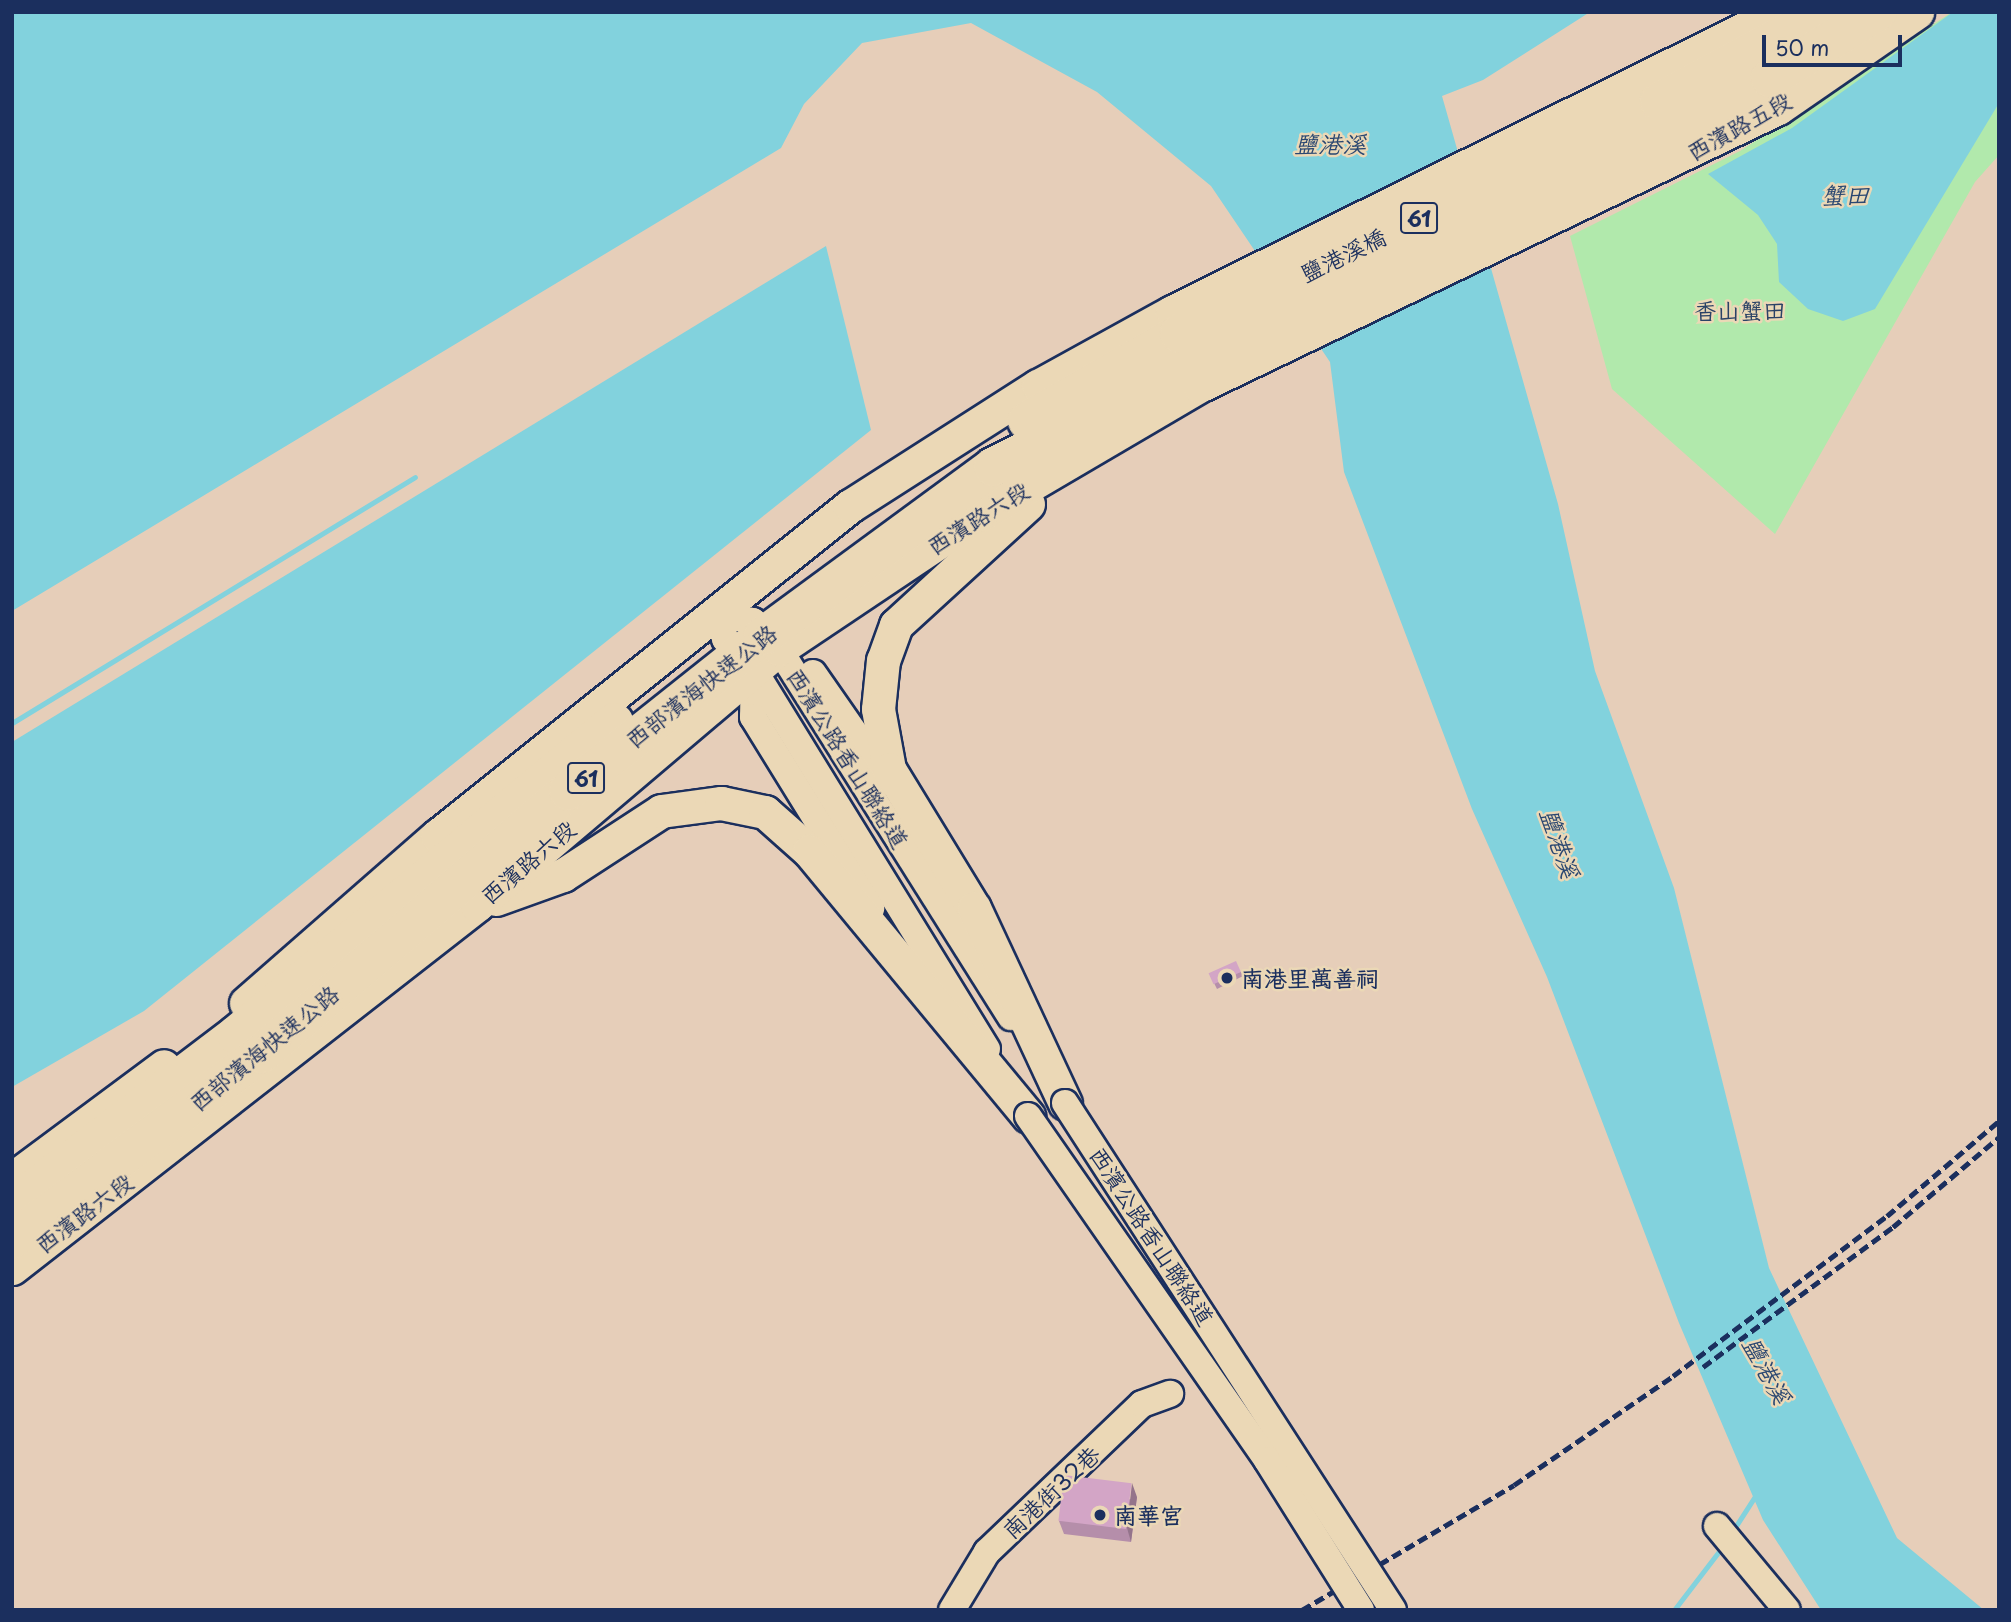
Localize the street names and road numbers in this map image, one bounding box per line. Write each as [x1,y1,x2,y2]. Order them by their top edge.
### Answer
street label: 西濱路五段 [1682,86,1796,166]
road number: 61 [1400,200,1438,235]
street label: 鹽港溪橋 [1296,222,1390,288]
street label: 西濱路六段 [922,476,1034,560]
street label: 西部濱海快速公路 [620,618,782,754]
street label: 西濱公路香山聯絡道 [781,663,915,853]
road number: 61 [567,760,605,796]
street label: 西濱路六段 [475,814,581,910]
street label: 西部濱海快速公路 [184,979,344,1117]
street label: 西濱公路香山聯絡道 [1084,1142,1220,1330]
street label: 西濱路六段 [30,1167,138,1259]
street label: 南港街32巷 [997,1440,1105,1544]

